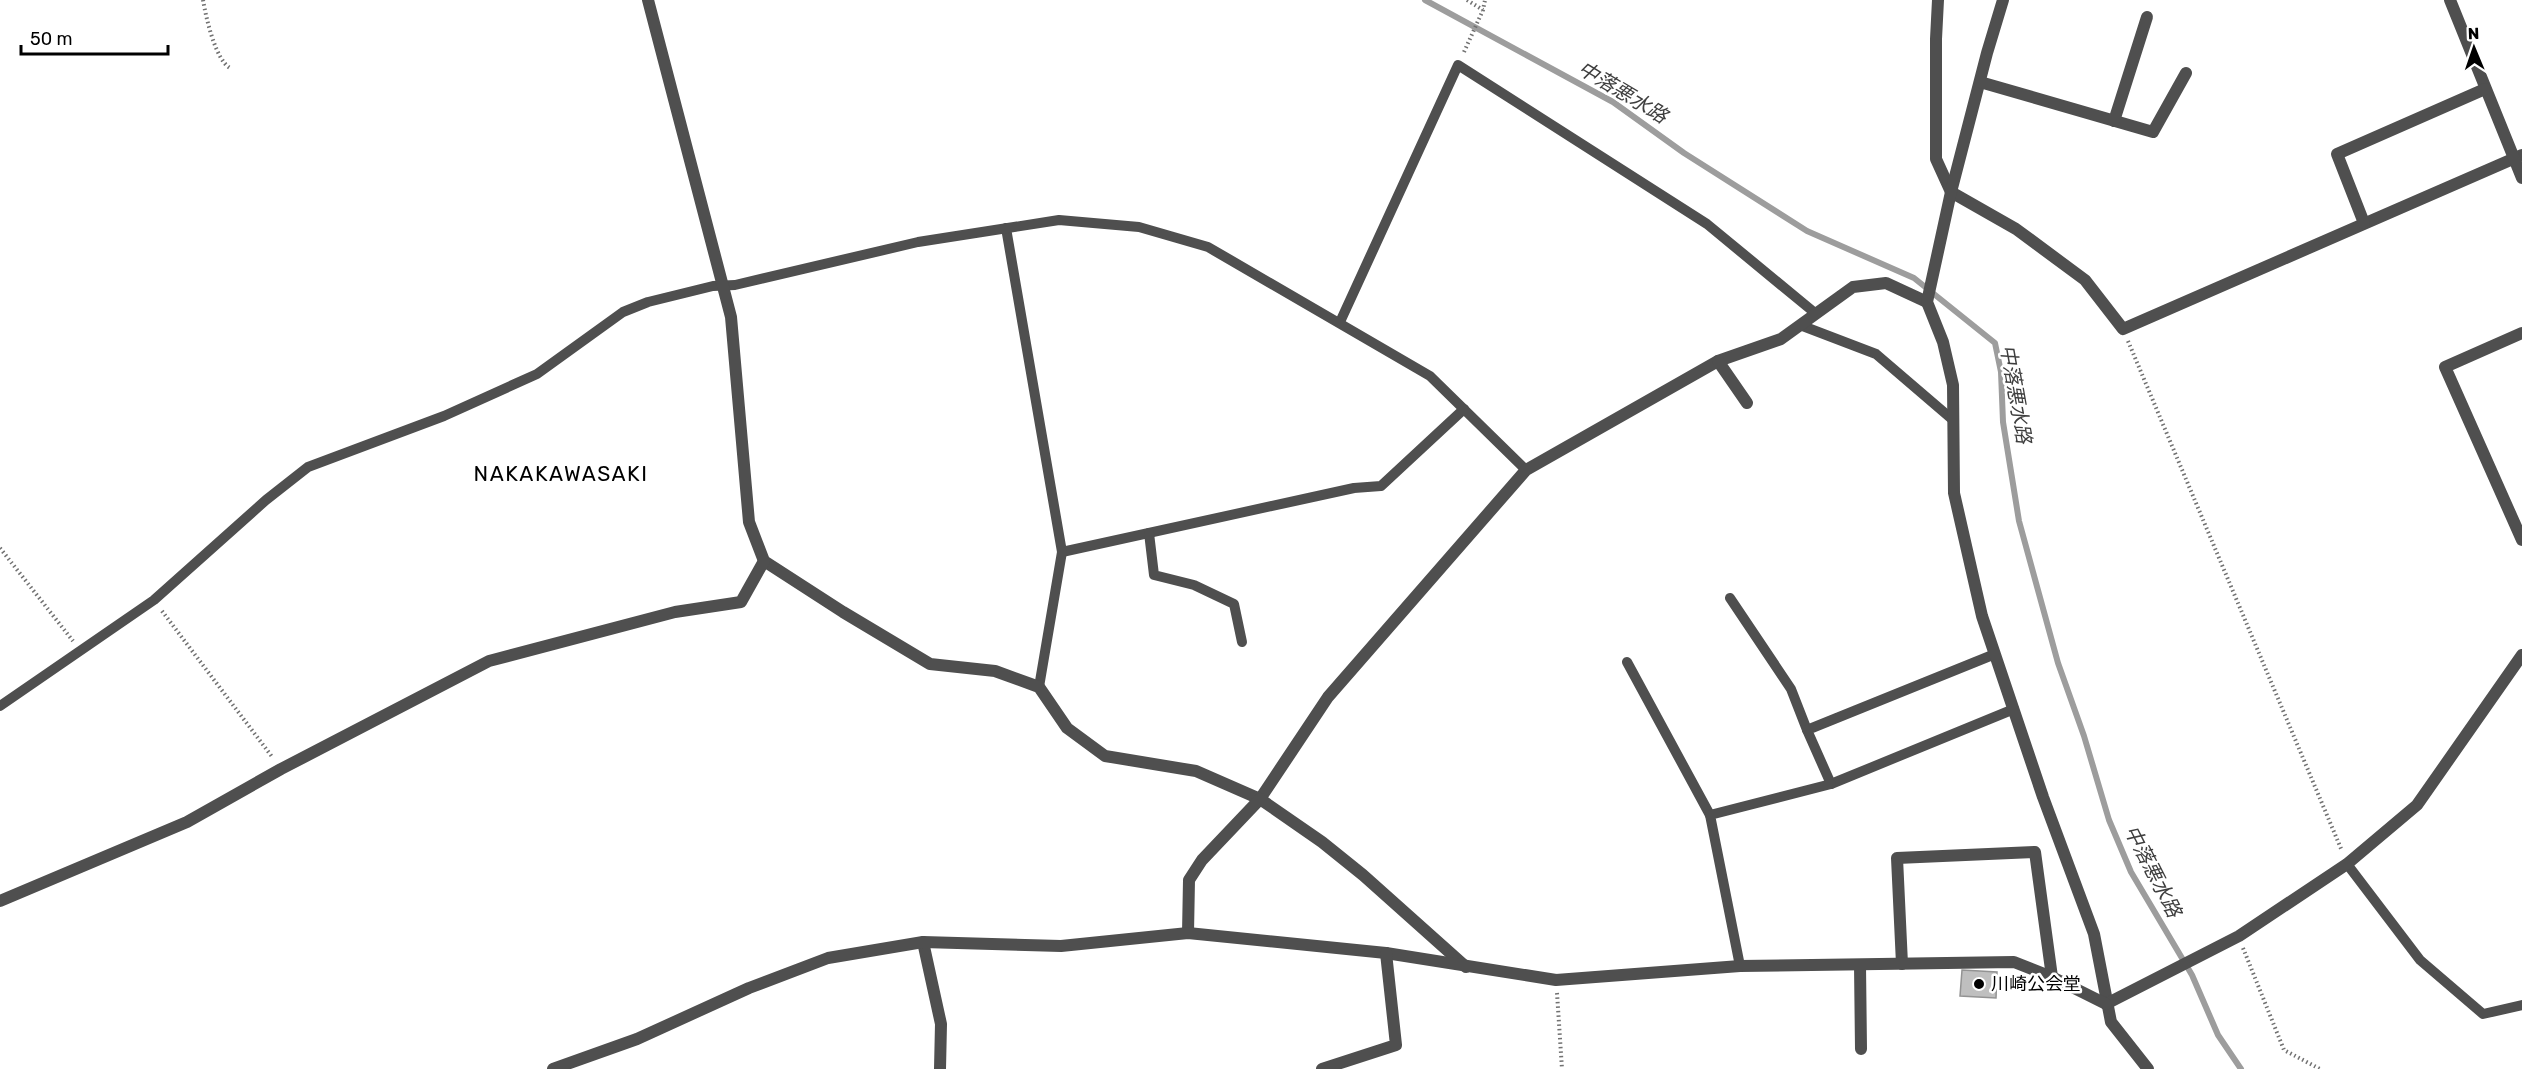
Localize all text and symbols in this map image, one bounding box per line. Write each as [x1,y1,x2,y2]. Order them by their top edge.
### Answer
scale bar [21,18,168,56]
north arrow [2444,18,2504,78]
text: N [2467,24,2480,43]
text: 50 m [30,28,73,50]
water label: 中落悪水路 [1574,56,1674,129]
water label: 中落悪水路 [1995,343,2037,447]
district label: NAKAKAWASAKI [474,461,648,486]
water label: 中落悪水路 [2120,821,2187,923]
place label: 川崎公会堂 [1991,973,2081,995]
marker: 川崎公会堂 [1972,977,1986,991]

